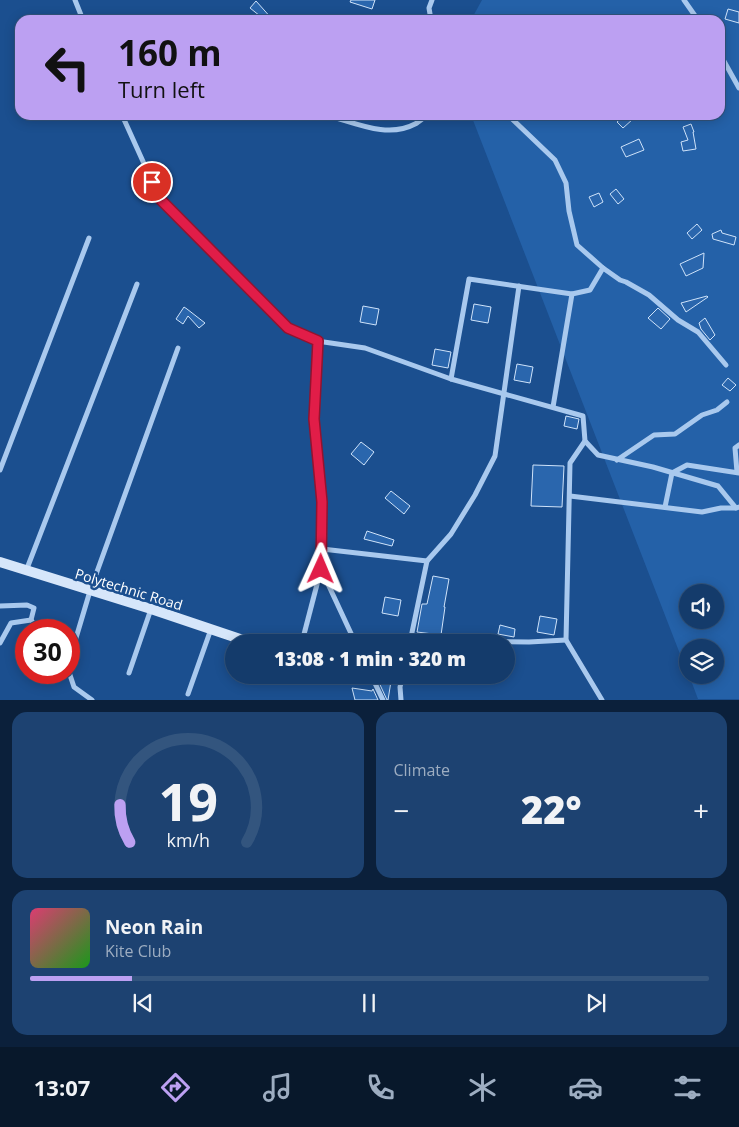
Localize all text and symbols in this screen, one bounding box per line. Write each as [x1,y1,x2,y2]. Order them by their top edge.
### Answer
text: 160 m [118,29,222,76]
icon: left [35,35,100,100]
text: Turn left [118,74,205,104]
pin [131,161,173,203]
icon: arrive [138,168,166,196]
position arrow [294,542,346,594]
street label: Polytechnic Road [73,564,185,614]
map controls [679,584,724,684]
button: sound [679,584,724,629]
speed limit sign: 30 [15,619,80,684]
button: layers [679,639,724,684]
text: 13:08 · 1 min · 320 m [274,646,466,672]
text: Climate [394,759,450,781]
text: 19 [158,765,217,836]
text: 22° [521,783,582,835]
text: − [394,791,410,829]
text: + [693,791,709,829]
text: km/h [166,828,209,852]
text: Neon Rain [105,914,203,940]
text: Kite Club [105,940,171,962]
icon: previous [129,989,157,1017]
icon: pause [355,989,383,1017]
icon: next [582,989,610,1017]
icon: directions [158,1070,193,1105]
icon: music [260,1070,295,1105]
icon: phone [363,1070,398,1105]
icon: climate [465,1070,500,1105]
icon: car [568,1070,603,1105]
icon: filters [670,1070,705,1105]
text: 13:07 [34,1072,90,1102]

